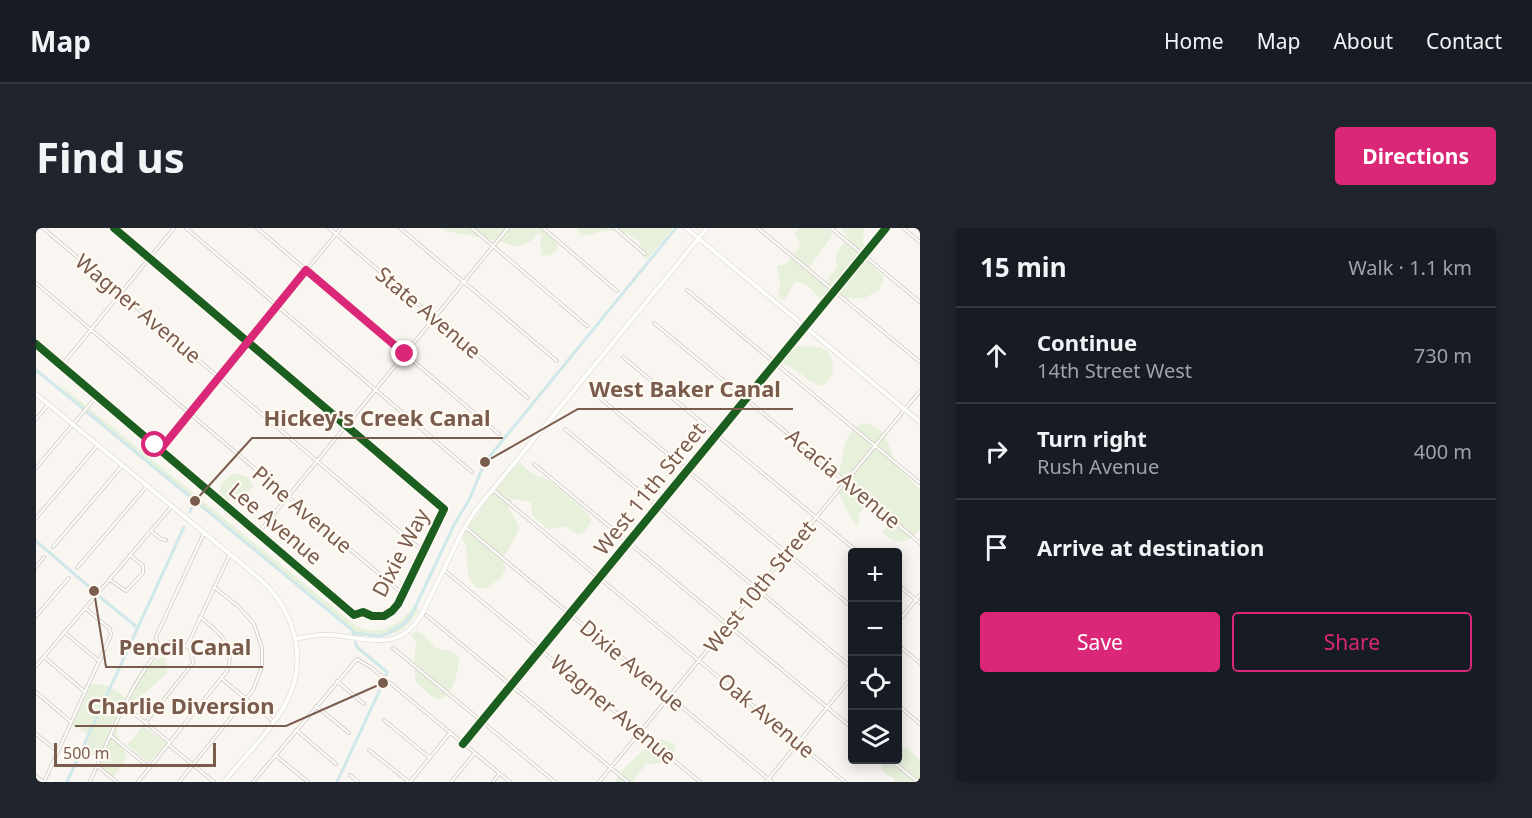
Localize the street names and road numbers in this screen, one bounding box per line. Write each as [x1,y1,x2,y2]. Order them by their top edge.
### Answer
street label: Wagner Avenue [70,247,208,369]
street label: State Avenue [370,260,487,365]
street label: West 11th Street [587,416,712,560]
street label: Acacia Avenue [780,422,907,535]
street label: Pine Avenue [247,459,358,559]
street label: Lee Avenue [223,476,328,571]
street label: Dixie Way [365,503,435,602]
street label: West 10th Street [697,514,822,658]
street label: Dixie Avenue [574,613,691,717]
street label: Wagner Avenue [545,648,683,770]
street label: Oak Avenue [712,666,821,764]

